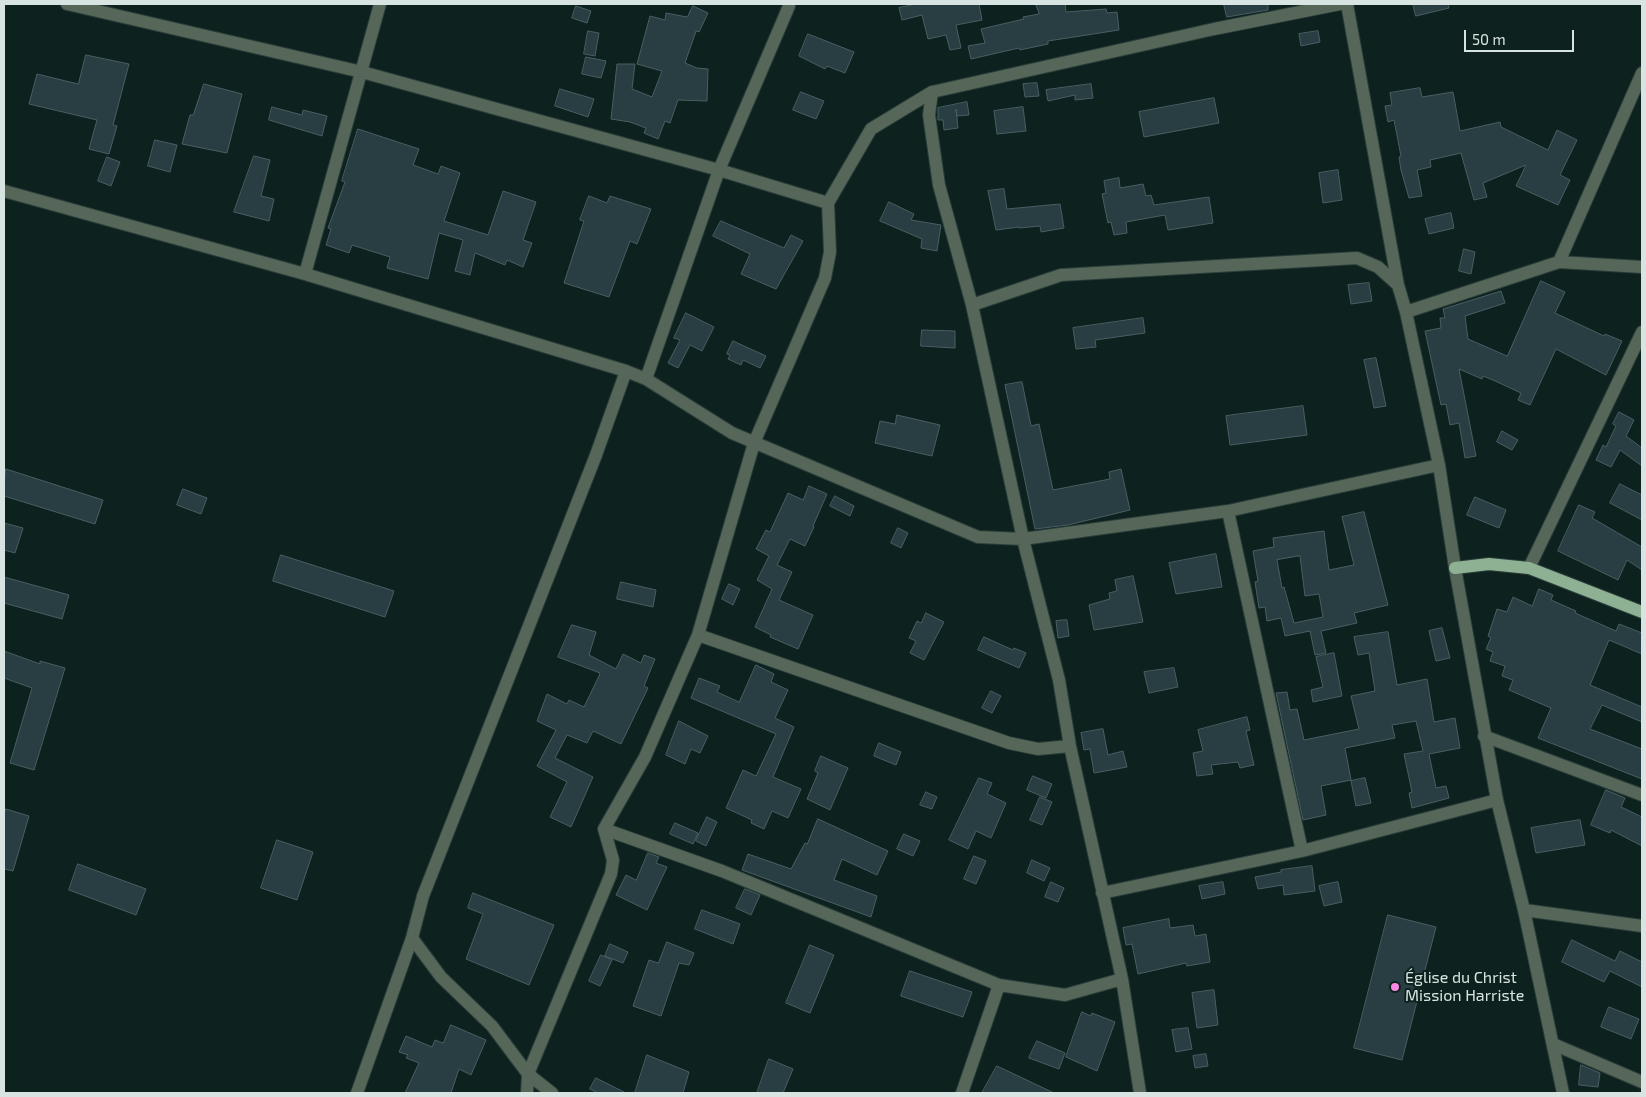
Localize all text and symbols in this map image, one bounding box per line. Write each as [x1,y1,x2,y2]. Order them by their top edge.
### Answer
scale bar [1466,20,1576,52]
text: 50 m [1472,30,1506,48]
place label: Église du Christ Mission Harriste [1405,968,1524,1006]
marker: Église du Christ Mission Harriste [1389,981,1401,993]

